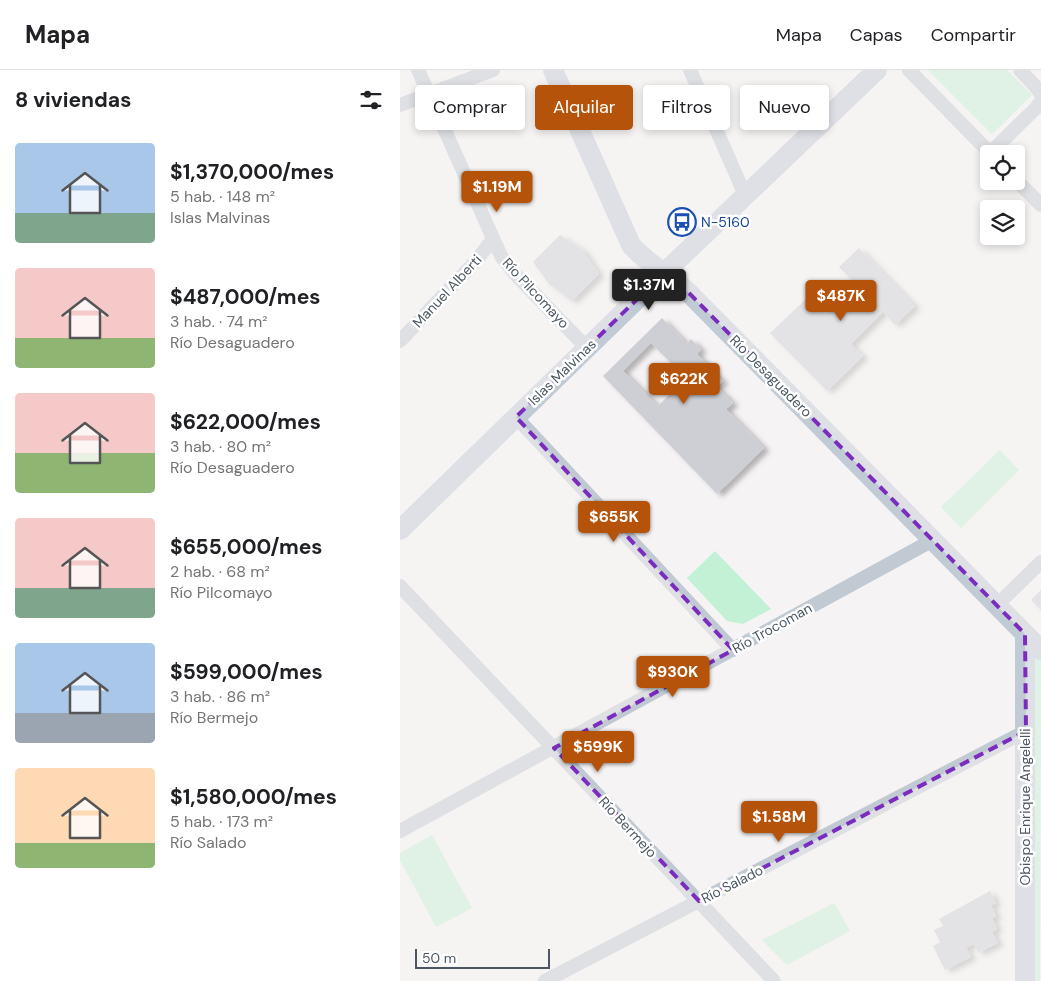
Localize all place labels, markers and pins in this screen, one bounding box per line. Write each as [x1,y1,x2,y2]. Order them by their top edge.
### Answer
pin: $1.19M [456,170,538,213]
bus stop icon: N-5160 [667,207,697,237]
place label: N-5160 [701,213,750,231]
pin: $1.37M [608,268,690,311]
pin: $487K [806,280,876,322]
pin: $622K [649,362,719,405]
pin: $655K [579,500,649,543]
pin: $930K [638,656,708,698]
pin: $599K [563,730,633,773]
pin: $1.58M [738,800,820,843]

